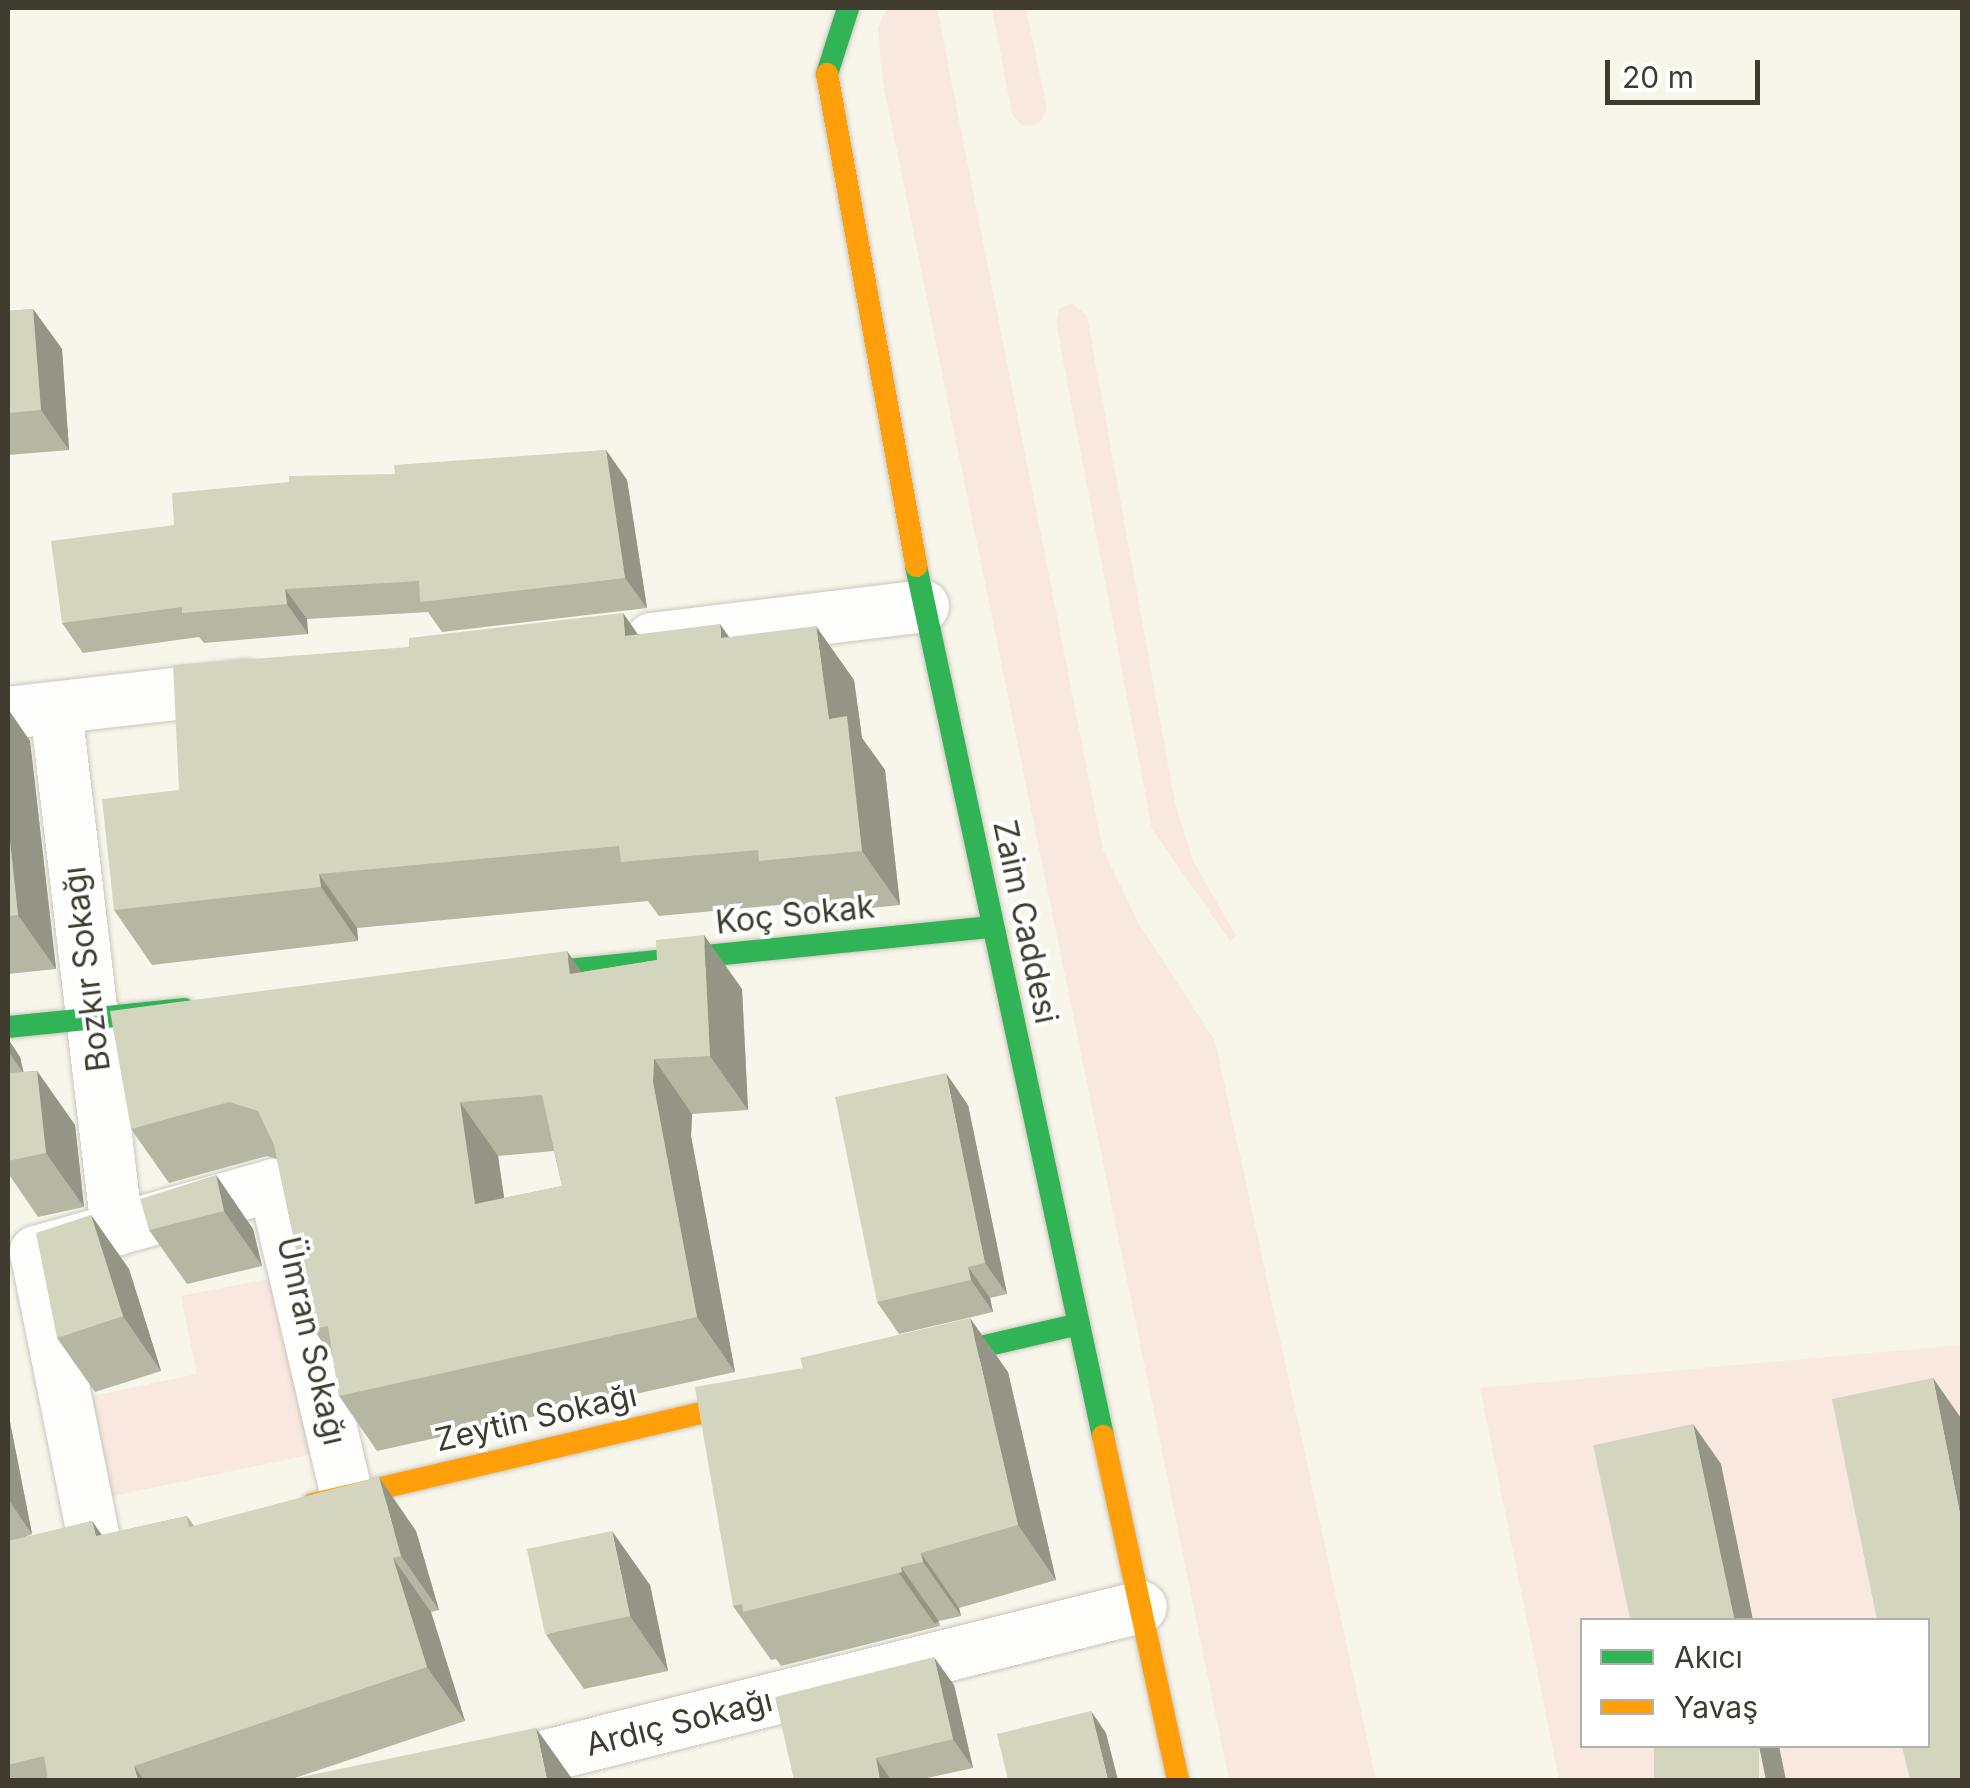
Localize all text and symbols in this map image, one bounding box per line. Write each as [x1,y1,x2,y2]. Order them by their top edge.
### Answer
scale bar [1610,40,1765,102]
text: 20 m [1622,59,1694,95]
street label: Zaim Caddesi [985,817,1065,1027]
street label: Bozkır Sokağı [55,864,119,1074]
street label: Koç Sokak [714,888,876,942]
street label: Ümran Sokağı [268,1233,354,1449]
street label: Zeytin Sokağı [432,1376,640,1460]
legend [1580,1618,1930,1748]
text: Akıcı [1674,1639,1743,1675]
street label: Ardıç Sokağı [582,1681,776,1765]
text: Yavaş [1674,1689,1758,1725]

